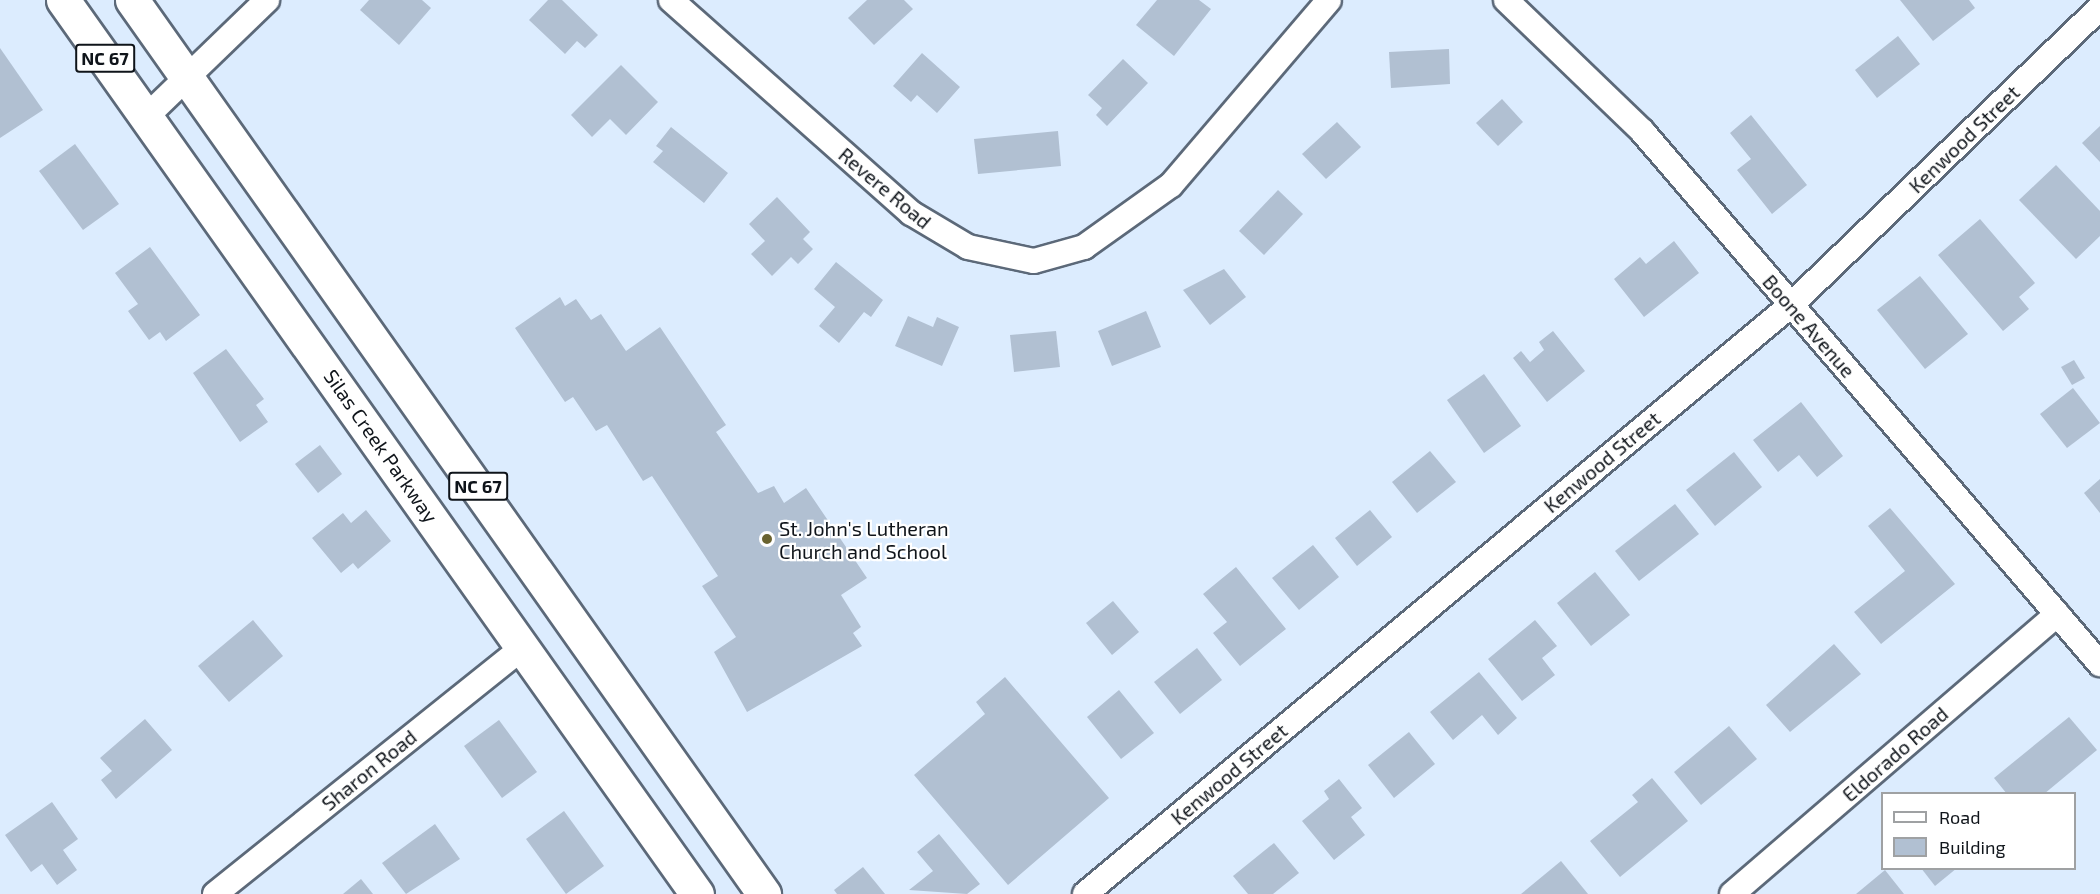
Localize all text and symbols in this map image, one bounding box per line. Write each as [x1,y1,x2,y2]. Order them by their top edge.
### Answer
road number: NC 67 [75,43,135,73]
street label: Kenwood Street [1904,80,2024,198]
street label: Revere Road [834,142,936,234]
street label: Boone Avenue [1758,269,1860,383]
street label: Silas Creek Parkway [319,365,443,527]
street label: Kenwood Street [1539,406,1665,518]
road number: NC 67 [448,471,508,501]
place label: St. John's Lutheran Church and School [779,516,949,563]
marker: St. John's Lutheran Church and School [760,532,774,546]
street label: Eldorado Road [1837,702,1953,806]
street label: Kenwood Street [1166,718,1292,830]
street label: Sharon Road [317,724,421,816]
legend [1881,792,2076,870]
text: Road [1939,806,1980,828]
text: Building [1939,836,2006,858]

